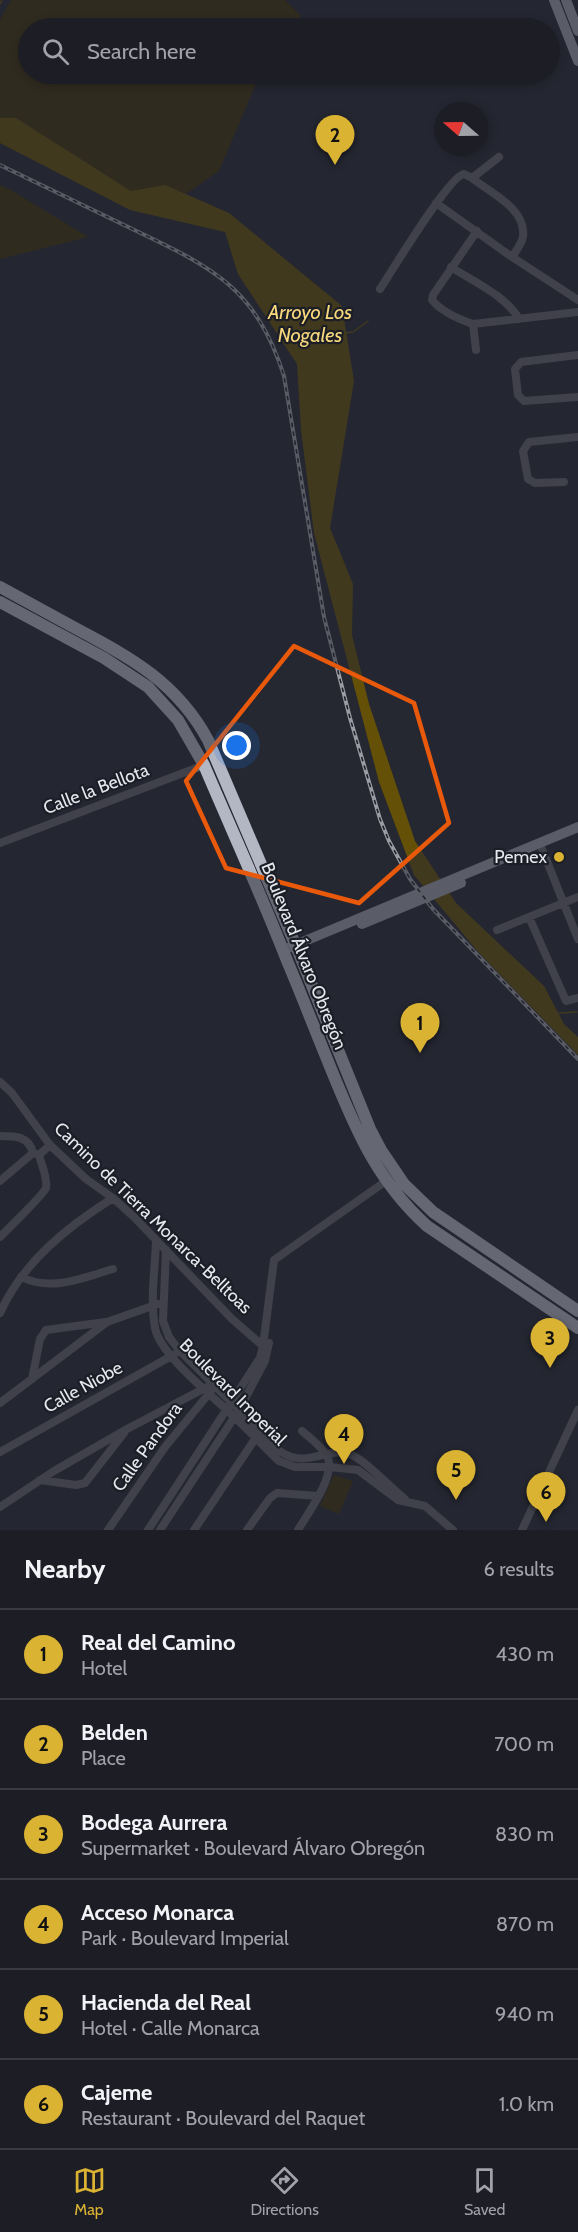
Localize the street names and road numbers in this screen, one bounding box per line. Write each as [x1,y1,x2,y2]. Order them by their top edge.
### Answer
street label: Calle la Bellota [40,759,152,819]
street label: Boulevard Álvaro Obregón [256,859,352,1053]
street label: Camino de Tierra Monarca-Belltoas [50,1118,256,1318]
street label: Boulevard Imperial [175,1334,292,1451]
street label: Calle Niobe [40,1356,126,1418]
street label: Calle Pandora [107,1398,187,1496]

